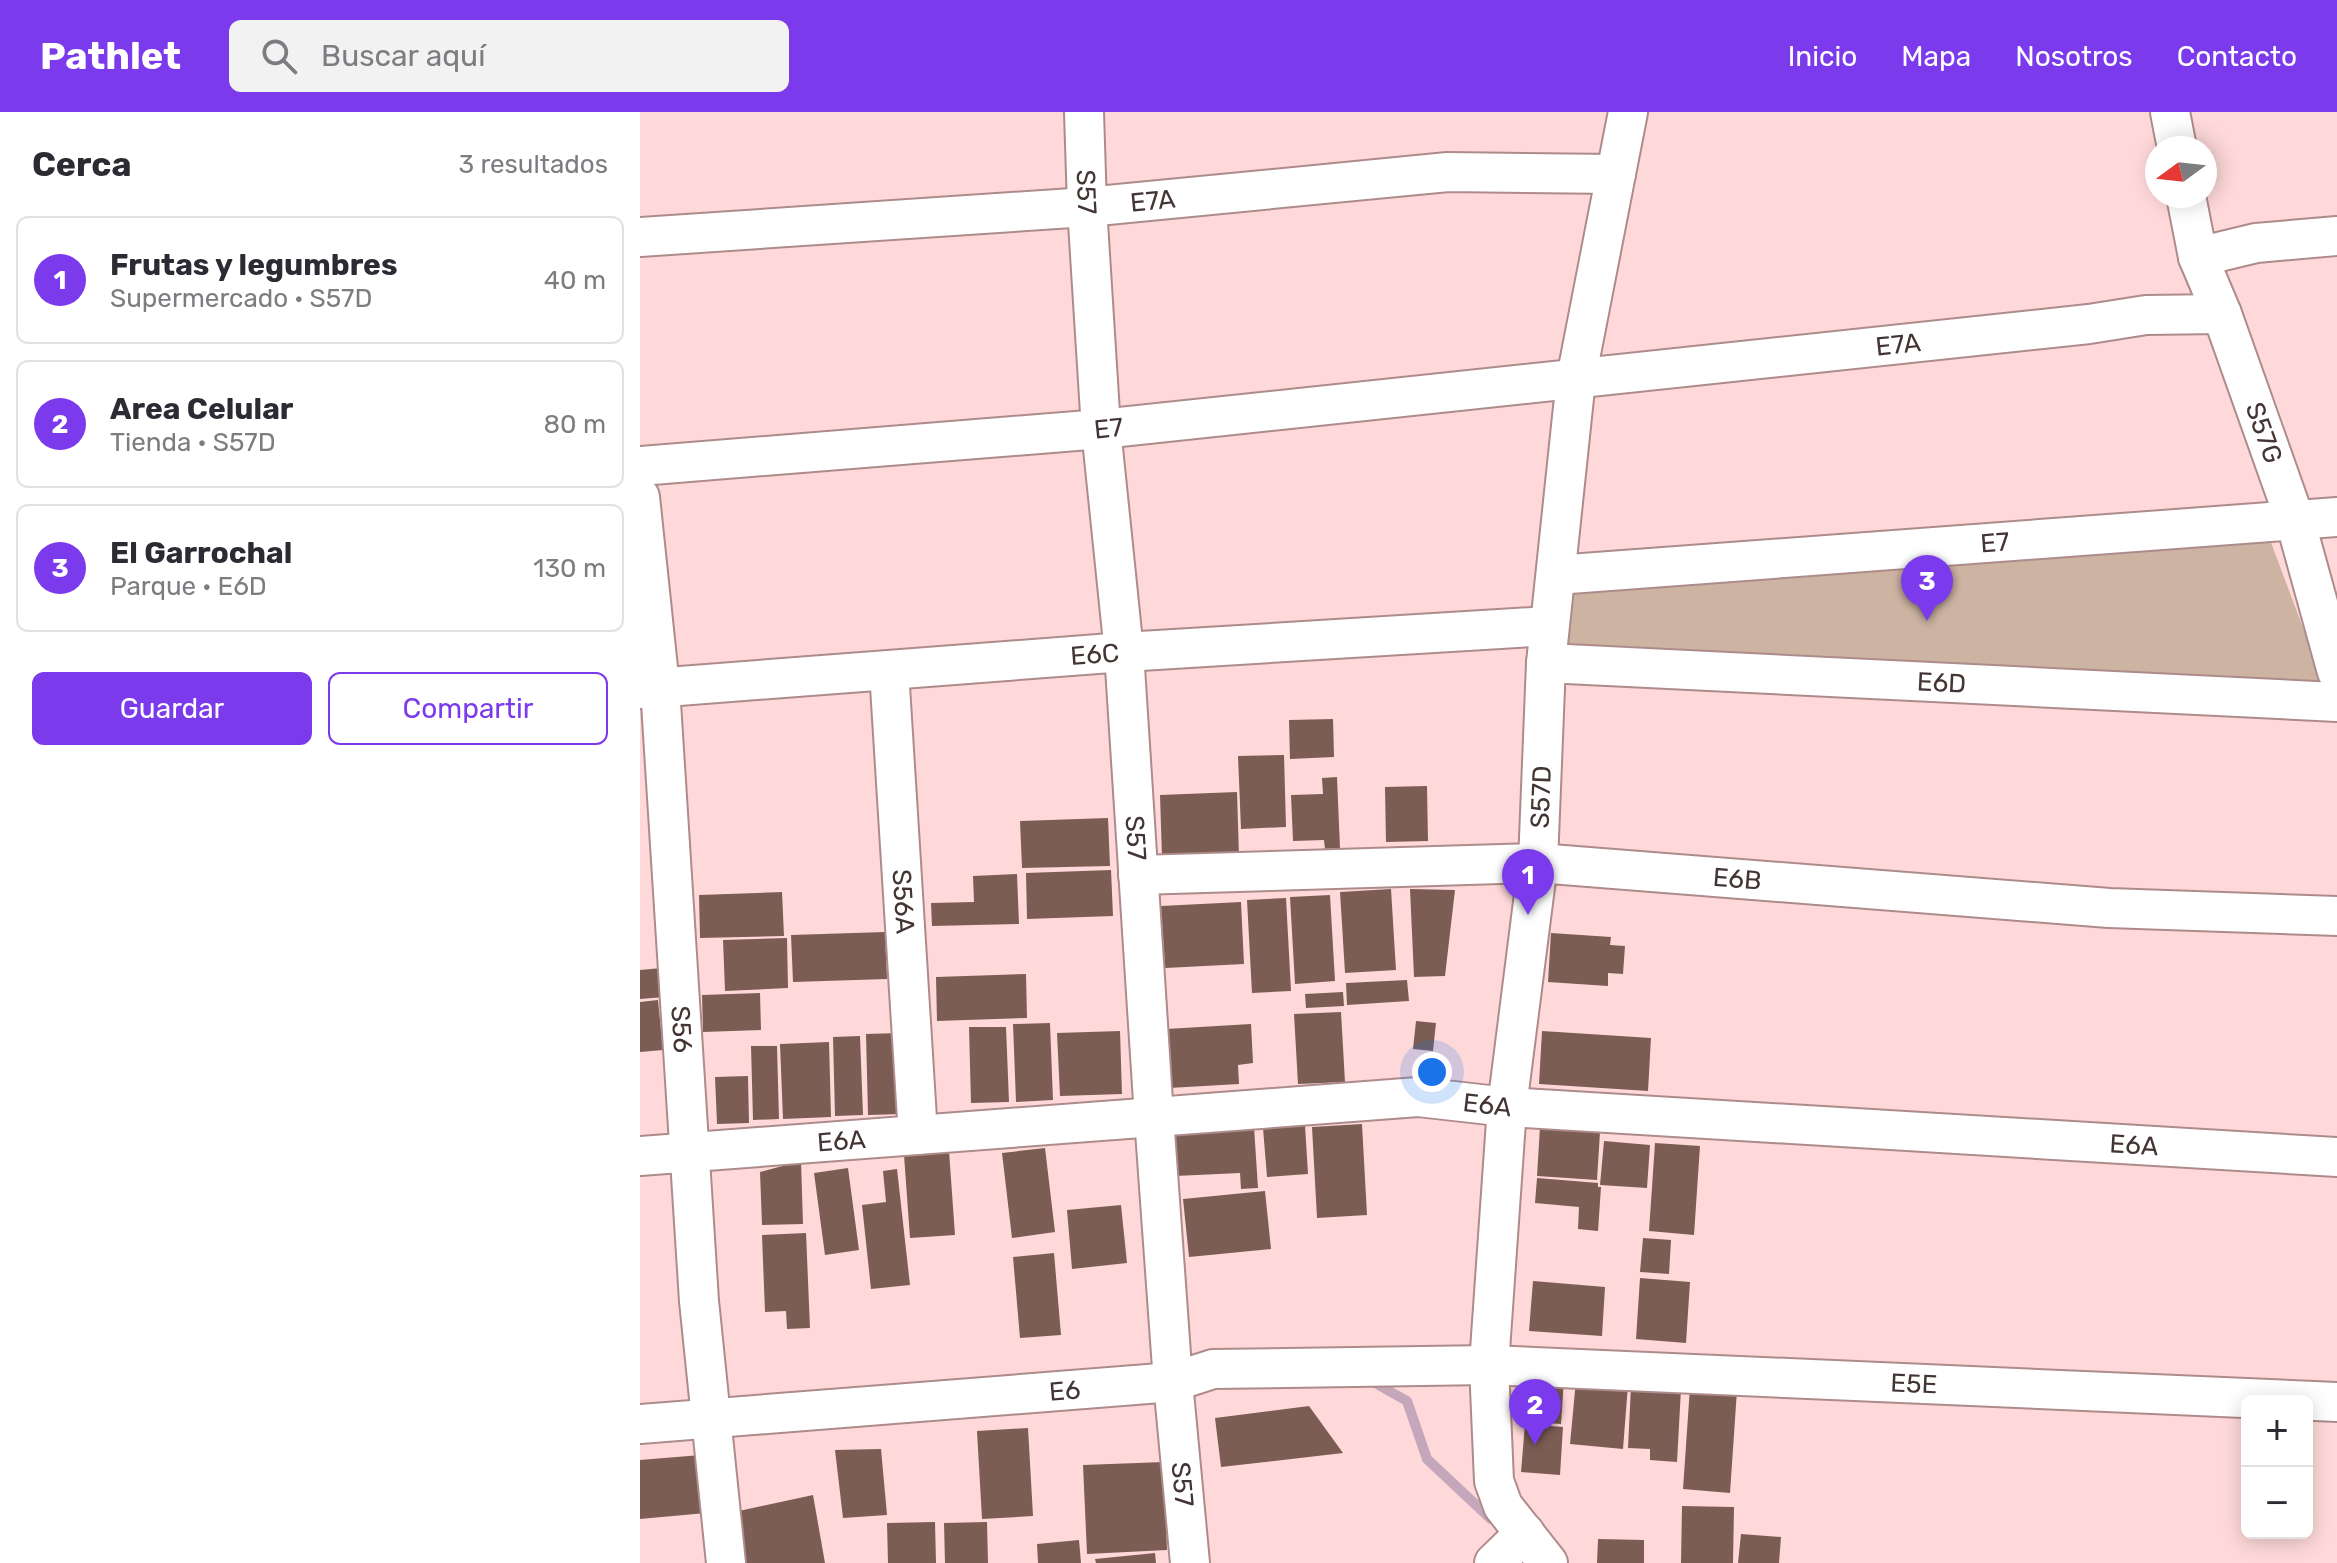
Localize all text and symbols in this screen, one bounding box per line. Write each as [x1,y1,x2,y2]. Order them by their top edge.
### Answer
search box [229,20,789,92]
text: Pathlet [40,33,181,79]
icon: search [257,34,301,78]
text: Buscar aquí [321,38,485,74]
text: Inicio [1788,40,1857,73]
text: Mapa [1901,40,1971,73]
text: Nosotros [2015,40,2133,73]
text: Contacto [2177,40,2297,73]
north arrow [2145,136,2217,208]
text: Cerca [32,144,131,185]
text: 3 resultados [458,149,608,180]
street label: S57 [1070,169,1102,215]
street label: E7A [1129,184,1177,219]
text: Frutas y legumbres [110,247,398,283]
text: 1 [54,265,66,296]
text: 40 m [544,265,606,296]
text: Supermercado · S57D [110,283,372,314]
street label: E7A [1874,327,1922,363]
text: Area Celular [110,391,293,427]
street label: S57G [2239,398,2289,468]
text: 2 [52,409,68,440]
text: 80 m [543,409,606,440]
street label: E7 [1092,412,1125,446]
text: Tienda · S57D [110,427,276,458]
street label: E7 [1979,526,2010,559]
text: El Garrochal [110,535,292,571]
text: 3 [51,553,69,584]
text: 130 m [533,553,606,584]
pin: 3 [1901,555,1953,621]
text: Parque · E6D [110,571,267,602]
street label: E6C [1069,637,1120,672]
street label: E6D [1916,666,1967,700]
button: Guardar [32,672,312,745]
button: Compartir [328,672,608,745]
street label: S57D [1524,765,1558,829]
street label: S57 [1119,815,1152,861]
pin: 1 [1502,849,1554,915]
street label: E6B [1712,862,1763,897]
street label: S56A [885,868,920,935]
street label: S56 [664,1005,698,1054]
your location [1412,1052,1452,1092]
street label: E6A [1461,1087,1513,1123]
street label: E6A [816,1124,867,1159]
street label: E6A [2109,1128,2159,1162]
street label: E5E [1890,1368,1938,1401]
street label: E6 [1048,1374,1082,1408]
pin: 2 [1509,1379,1561,1445]
map controls [2241,1395,2313,1539]
button: + [2241,1395,2313,1467]
street label: S57 [1165,1460,1200,1508]
button: − [2241,1467,2313,1539]

